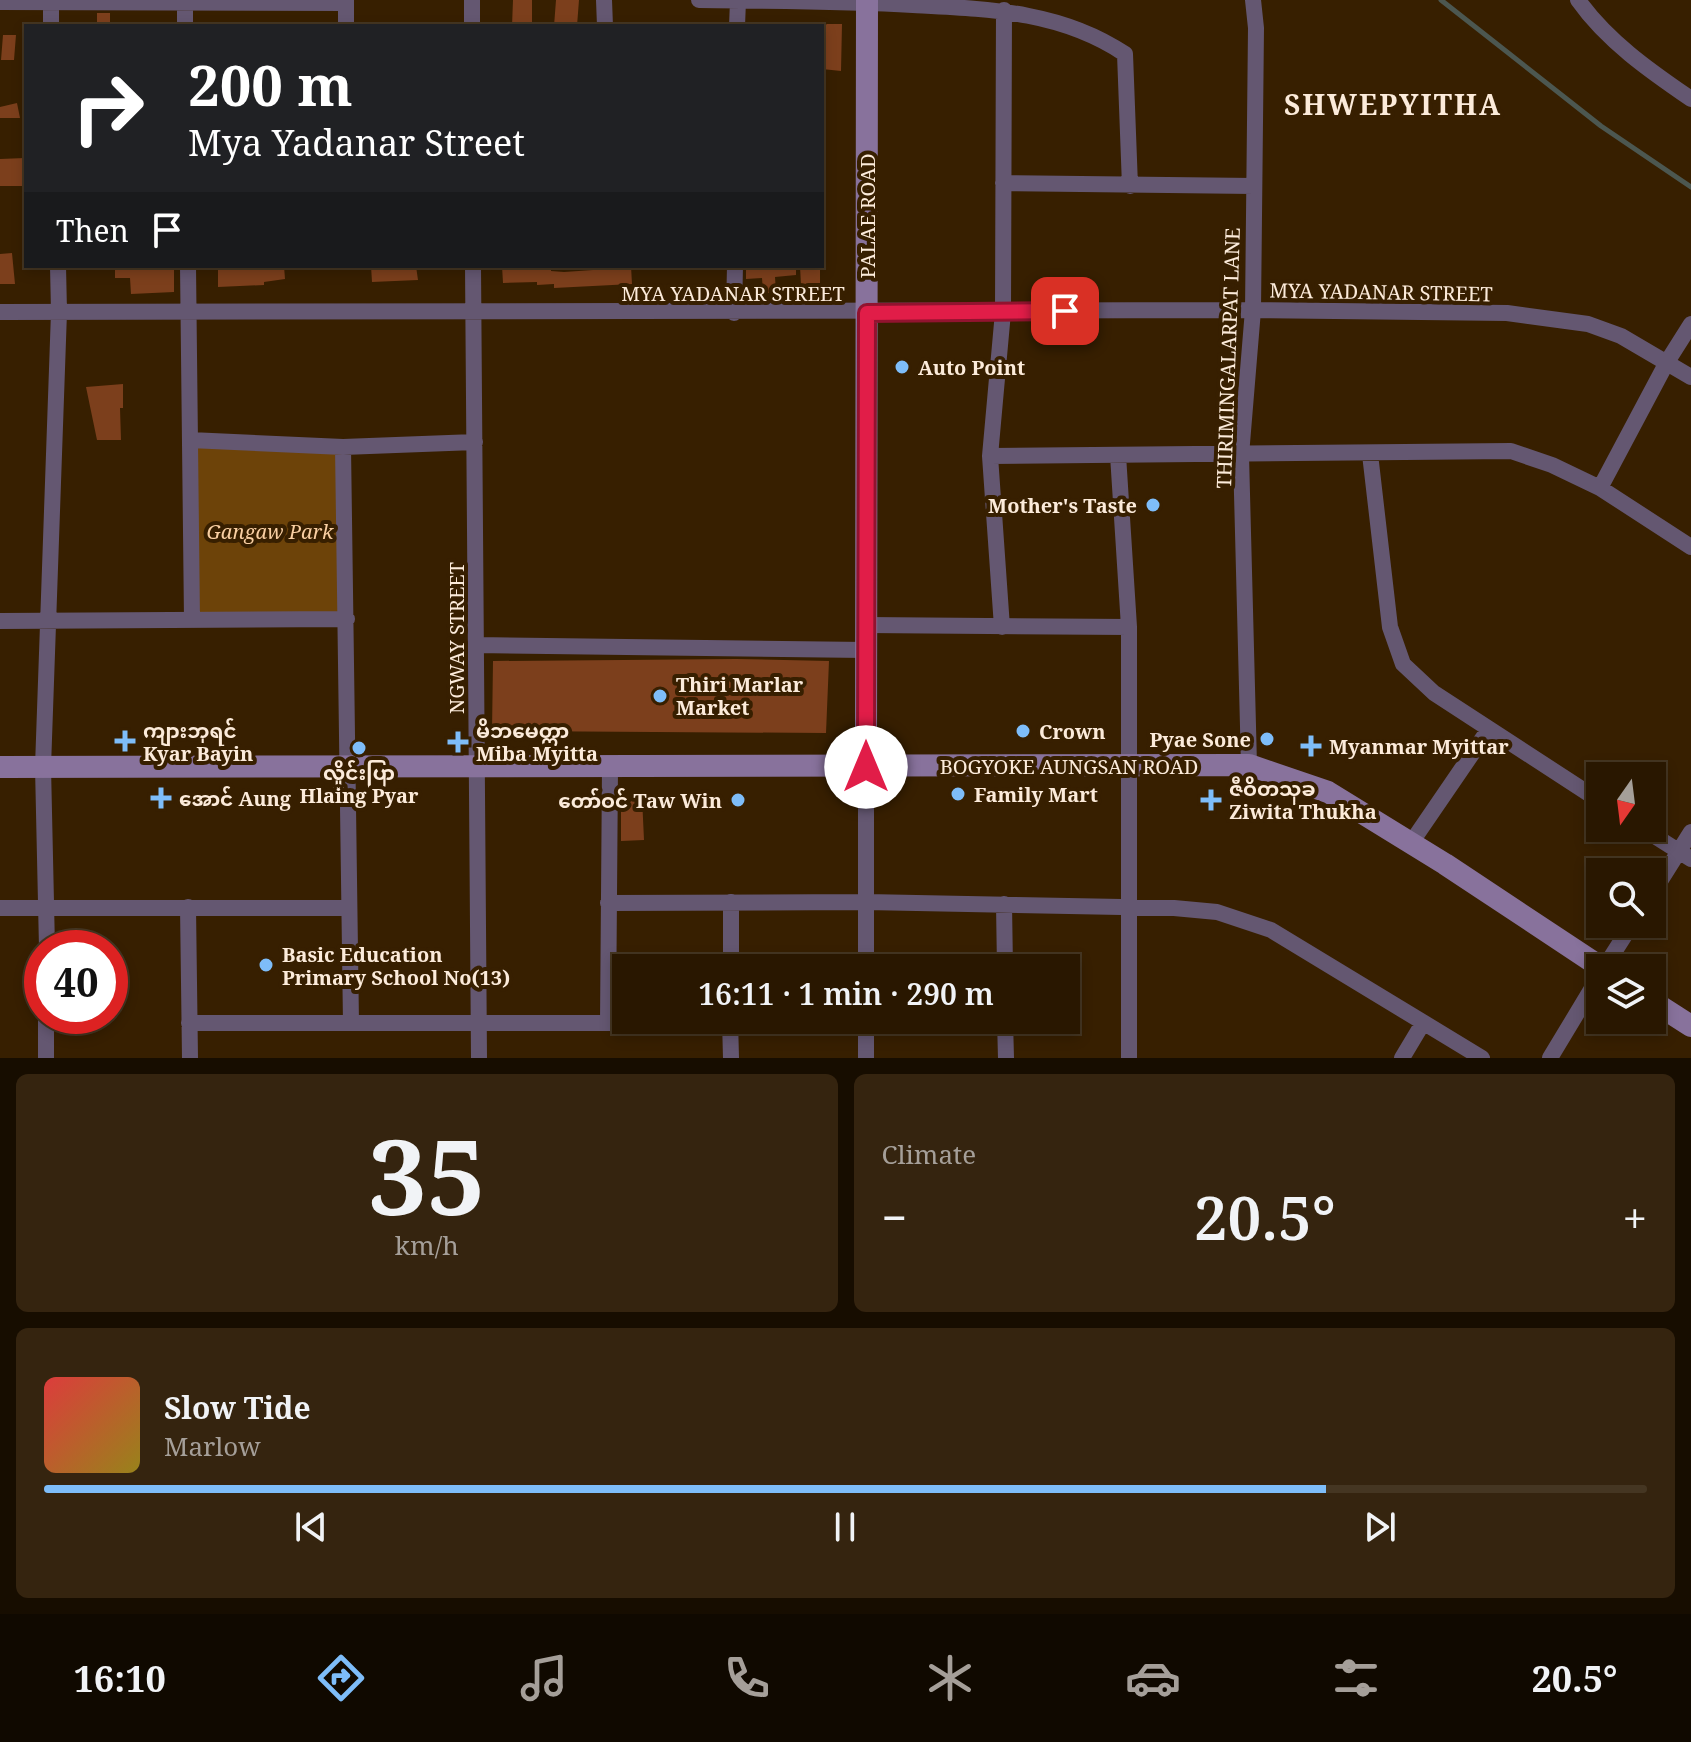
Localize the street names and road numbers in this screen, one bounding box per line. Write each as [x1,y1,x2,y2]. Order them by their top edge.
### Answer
street label: PALAE ROAD [854,153,881,279]
street label: THIRIMINGALARPAT LANE [1210,227,1246,489]
street label: MYA YADANAR STREET [1269,277,1493,307]
street label: MYA YADANAR STREET [621,280,845,307]
street label: NGWAY STREET [443,562,470,714]
street label: BOGYOKE AUNGSAN ROAD [940,753,1198,780]

